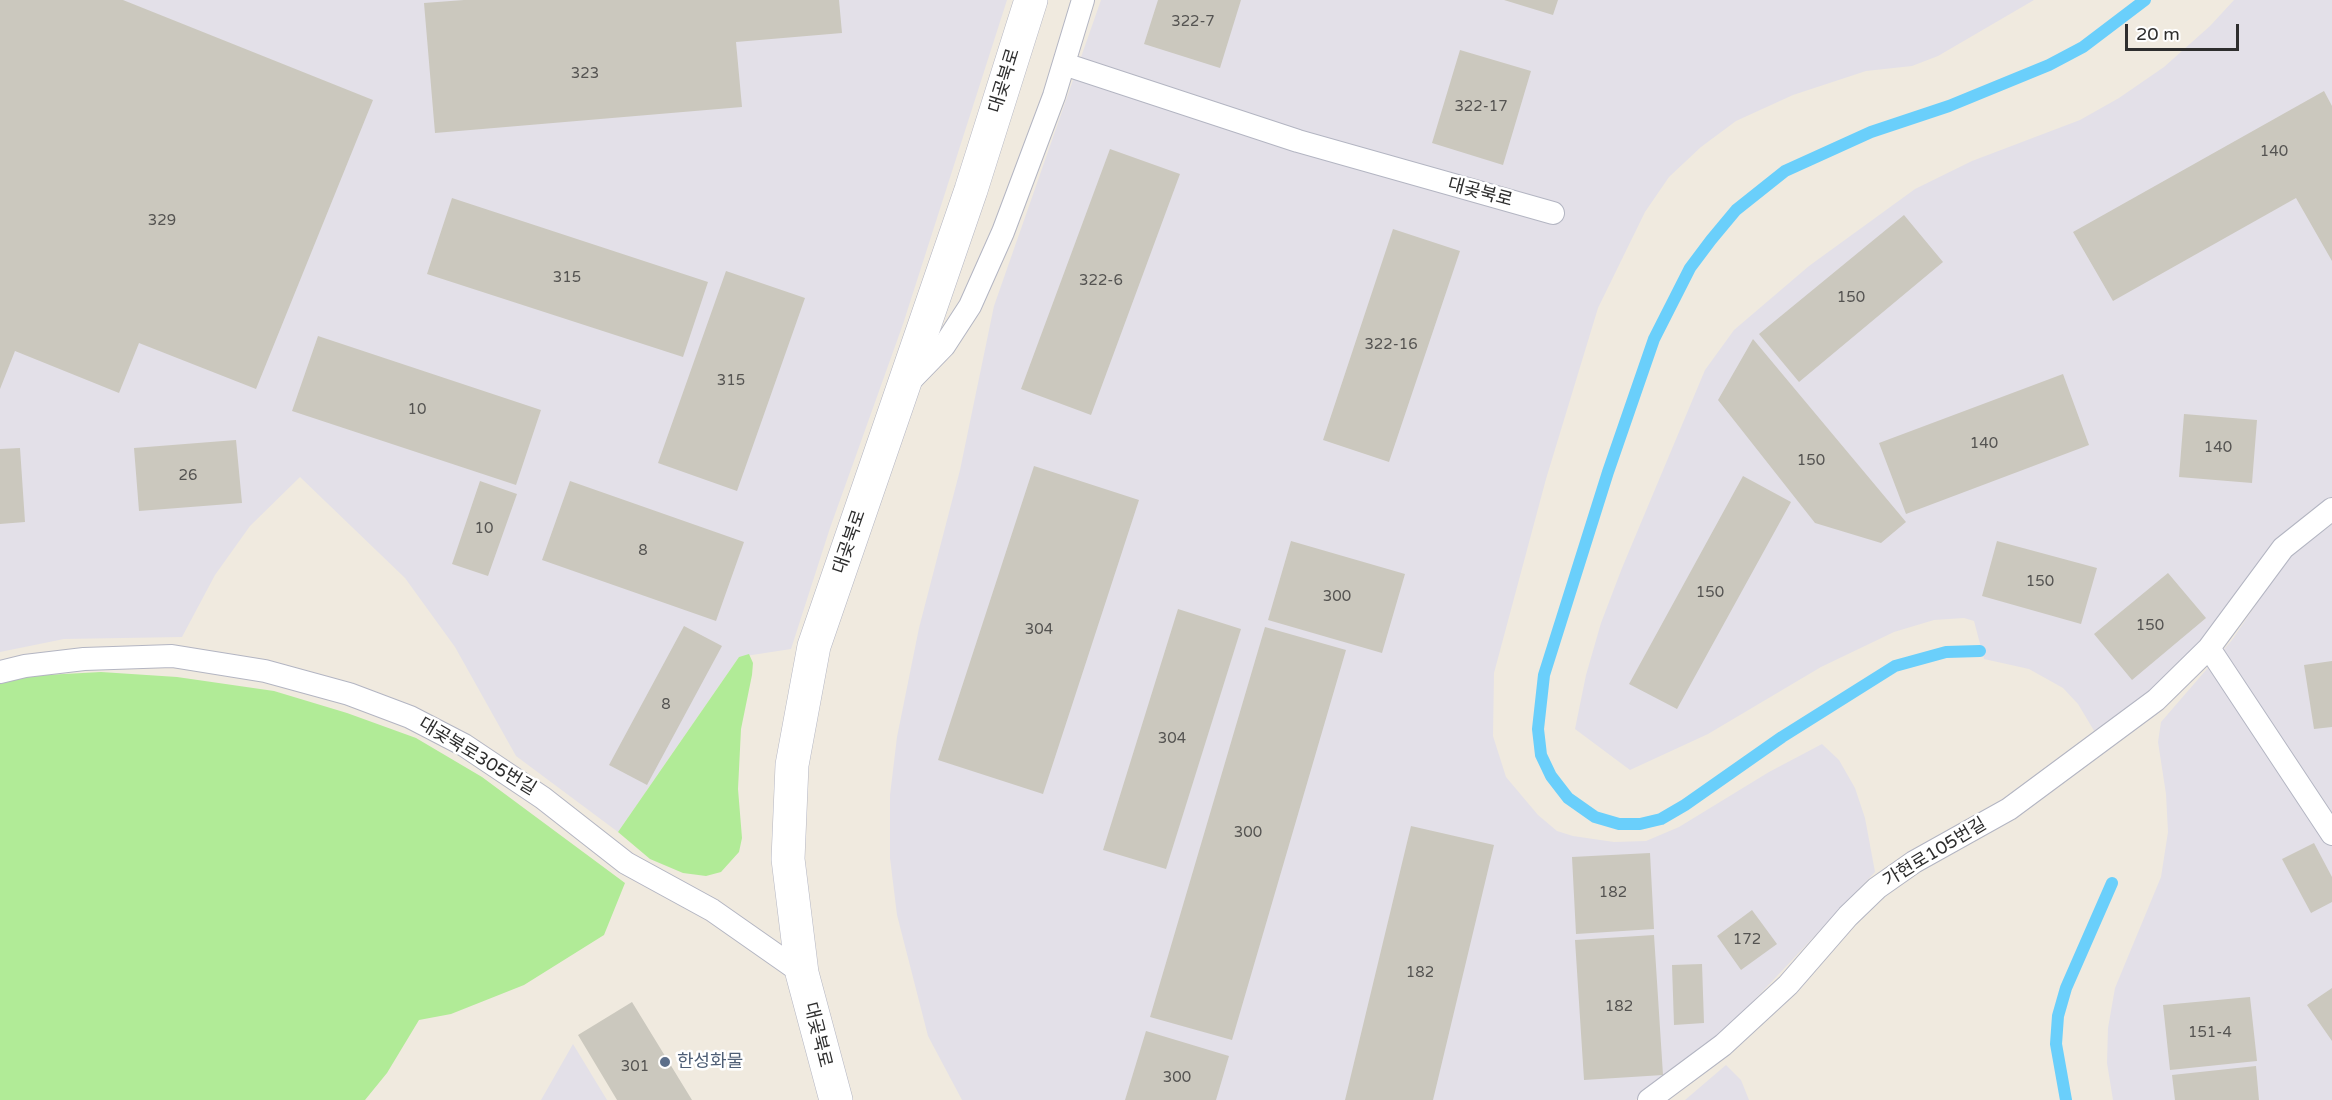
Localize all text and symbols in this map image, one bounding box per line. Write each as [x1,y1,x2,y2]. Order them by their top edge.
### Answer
scale bar [2128,12,2242,50]
house number: 322-7 [1171,13,1215,31]
text: 20 m [2136,23,2180,45]
street label: 대곶북로 [985,46,1025,116]
house number: 323 [571,65,599,83]
house number: 322-17 [1454,98,1508,116]
house number: 140 [2260,143,2288,161]
street label: 대곶북로 [1445,174,1515,212]
house number: 329 [148,212,176,230]
house number: 315 [553,269,581,287]
house number: 322-6 [1079,272,1123,290]
house number: 150 [1837,289,1865,307]
house number: 322-16 [1364,336,1418,354]
house number: 315 [717,372,745,390]
house number: 10 [408,401,426,419]
house number: 140 [1970,435,1998,453]
house number: 140 [2204,439,2232,457]
house number: 150 [1797,452,1825,470]
house number: 26 [179,467,197,485]
street label: 대곶북로 [829,507,871,577]
house number: 10 [475,520,493,538]
house number: 8 [638,542,648,560]
house number: 150 [2026,573,2054,591]
house number: 150 [1696,584,1724,602]
house number: 300 [1323,588,1351,606]
house number: 150 [2136,617,2164,635]
house number: 304 [1025,621,1053,639]
house number: 8 [661,696,671,714]
street label: 대곶북로305번길 [414,713,540,801]
house number: 304 [1158,730,1186,748]
street label: 가현로105번길 [1879,814,1991,892]
house number: 300 [1234,824,1262,842]
house number: 182 [1599,884,1627,902]
house number: 172 [1733,931,1761,949]
house number: 182 [1406,964,1434,982]
house number: 182 [1605,998,1633,1016]
street label: 대곶북로 [799,1000,835,1070]
house number: 151-4 [2188,1024,2232,1042]
place label: 한성화물 [677,1051,743,1073]
marker: 한성화물 [658,1055,672,1069]
house number: 301 [621,1058,649,1076]
house number: 300 [1163,1069,1191,1087]

